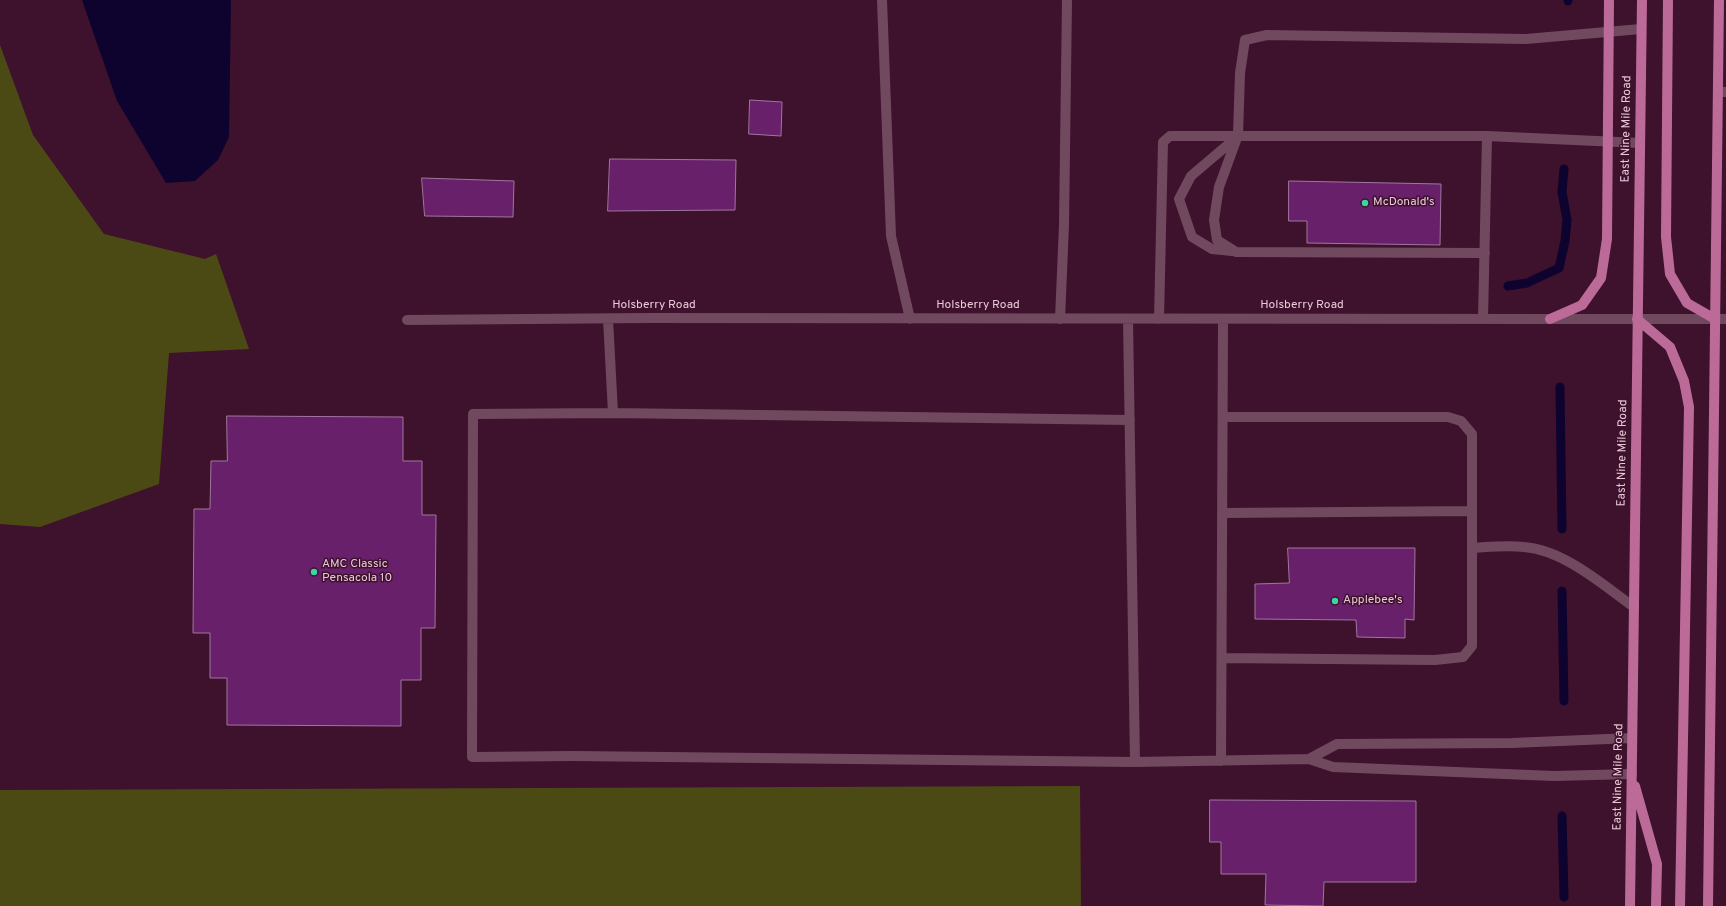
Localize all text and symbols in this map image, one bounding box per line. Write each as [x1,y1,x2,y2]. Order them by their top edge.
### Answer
street label: East Nine Mile Road [1619,75,1635,183]
place label: McDonald's [1373,196,1435,210]
marker: McDonald's [1360,198,1370,208]
street label: Holsberry Road [612,299,696,313]
street label: Holsberry Road [936,299,1020,313]
street label: Holsberry Road [1260,299,1344,313]
street label: East Nine Mile Road [1615,399,1631,507]
place label: AMC Classic Pensacola 10 [322,558,392,586]
marker: AMC Classic Pensacola 10 [309,567,319,577]
place label: Applebee's [1343,594,1403,608]
marker: Applebee's [1330,596,1340,606]
street label: East Nine Mile Road [1611,723,1627,831]

